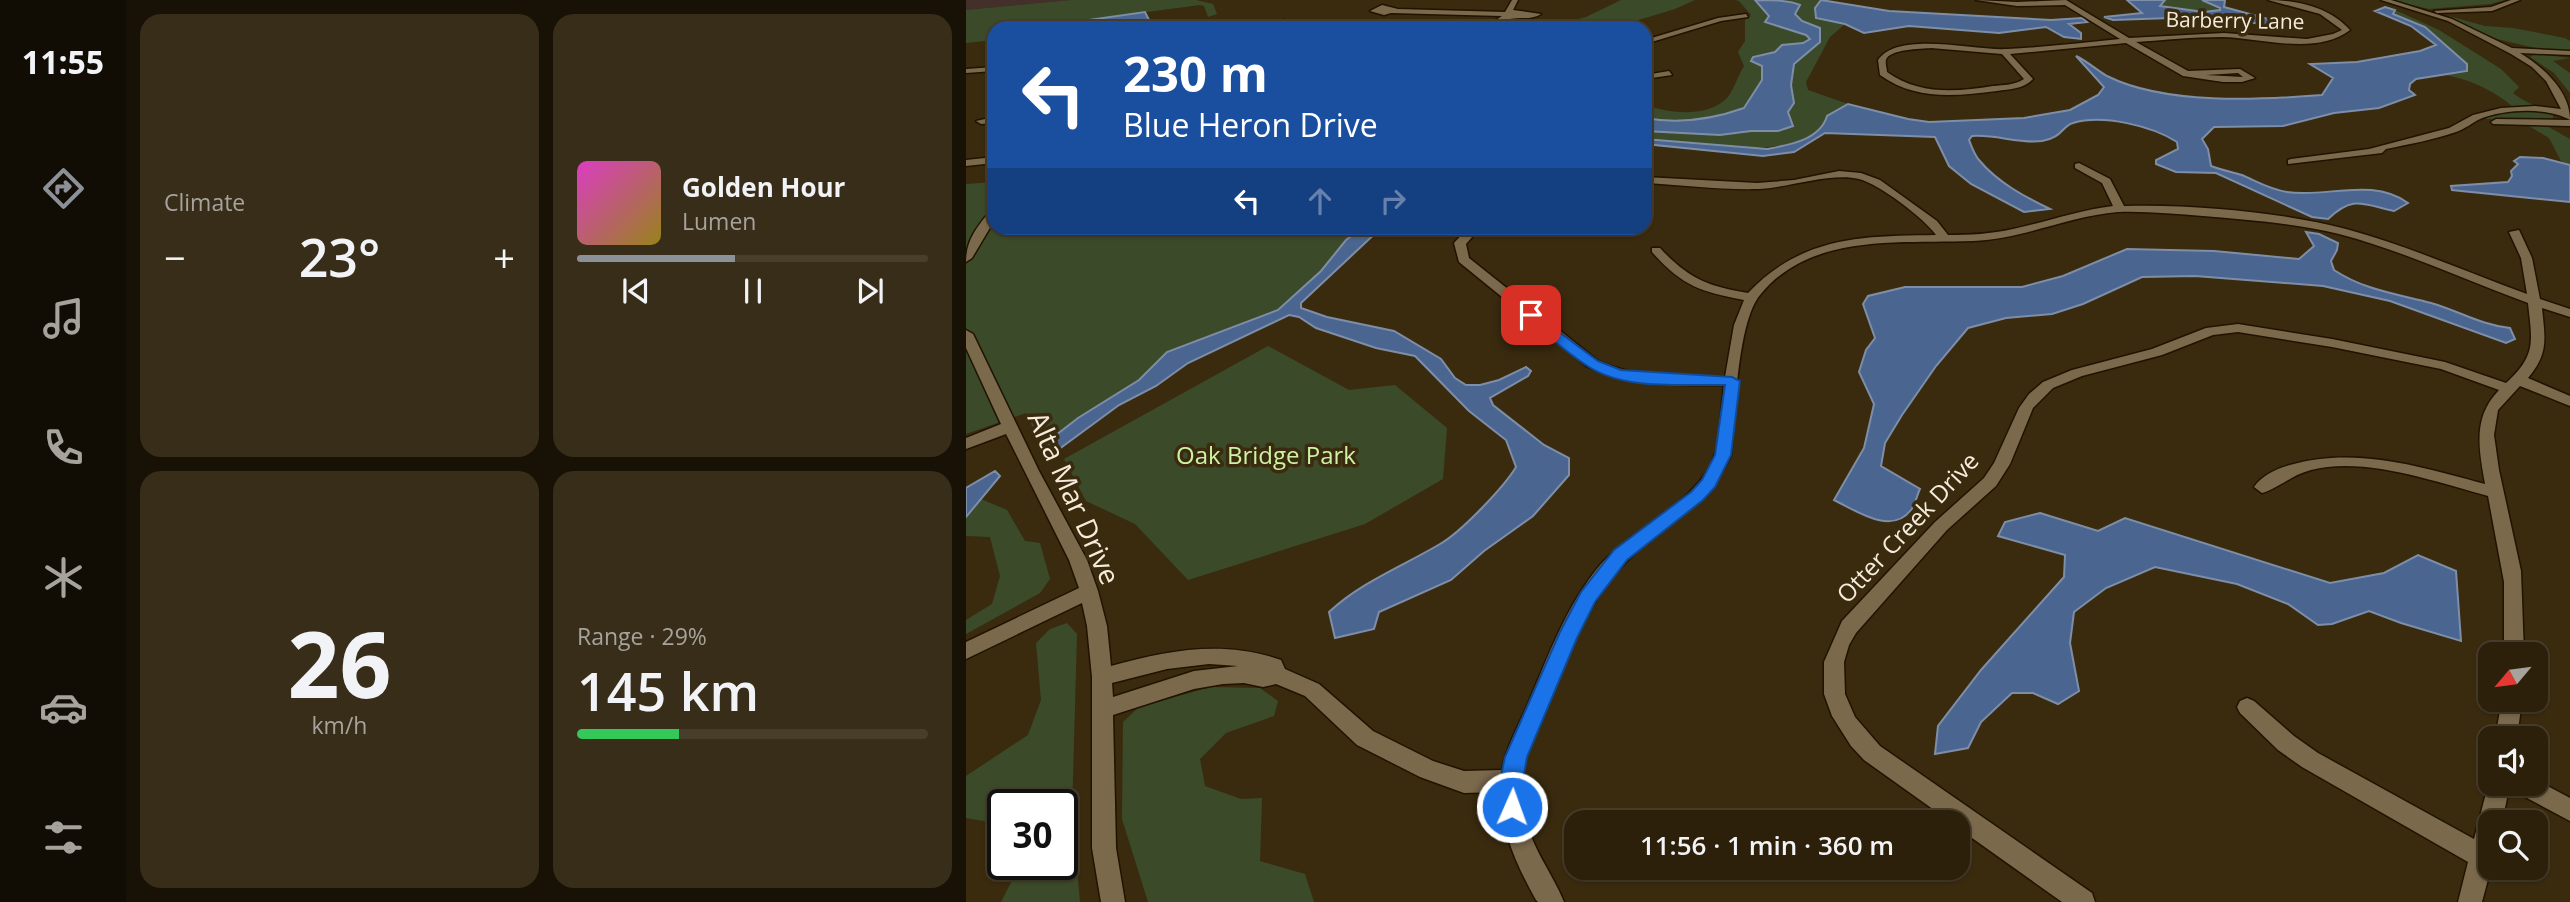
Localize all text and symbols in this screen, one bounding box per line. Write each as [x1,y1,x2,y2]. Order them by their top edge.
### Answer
street label: Barberry Lane [2165,5,2305,35]
text: 11:55 [22,40,104,83]
text: 230 m [1123,40,1268,106]
icon: left [1008,49,1099,140]
text: Blue Heron Drive [1123,103,1378,146]
icon: directions [39,164,88,213]
text: Golden Hour [682,169,845,205]
icon: left [1228,182,1266,220]
icon: ahead [1301,182,1339,220]
icon: right [1374,182,1412,220]
text: Climate [164,186,245,218]
text: Lumen [682,205,756,237]
text: 23° [299,221,380,292]
text: − [164,231,186,283]
text: + [493,231,515,283]
icon: previous [617,272,655,310]
icon: pause [734,272,772,310]
icon: next [851,272,889,310]
pin [1501,285,1561,345]
icon: music [39,294,88,343]
icon: arrive [1512,296,1550,334]
street label: Alta Mar Drive [1020,405,1130,590]
icon: phone [39,423,88,472]
park label: Oak Bridge Park [1176,438,1356,471]
street label: Otter Creek Drive [1828,445,1985,609]
icon: climate [39,553,88,602]
text: 26 [287,601,392,725]
text: Range · 29% [577,620,707,652]
north arrow [2478,642,2548,712]
map controls [2478,642,2548,880]
text: 145 km [577,655,759,726]
icon: car [39,683,88,732]
text: km/h [312,709,367,741]
button: sound [2478,726,2548,796]
position arrow [1475,770,1549,844]
speed limit sign: 30 [987,789,1078,880]
button: search [2478,810,2548,880]
icon: filters [39,813,88,862]
text: 11:56 · 1 min · 360 m [1640,827,1894,863]

